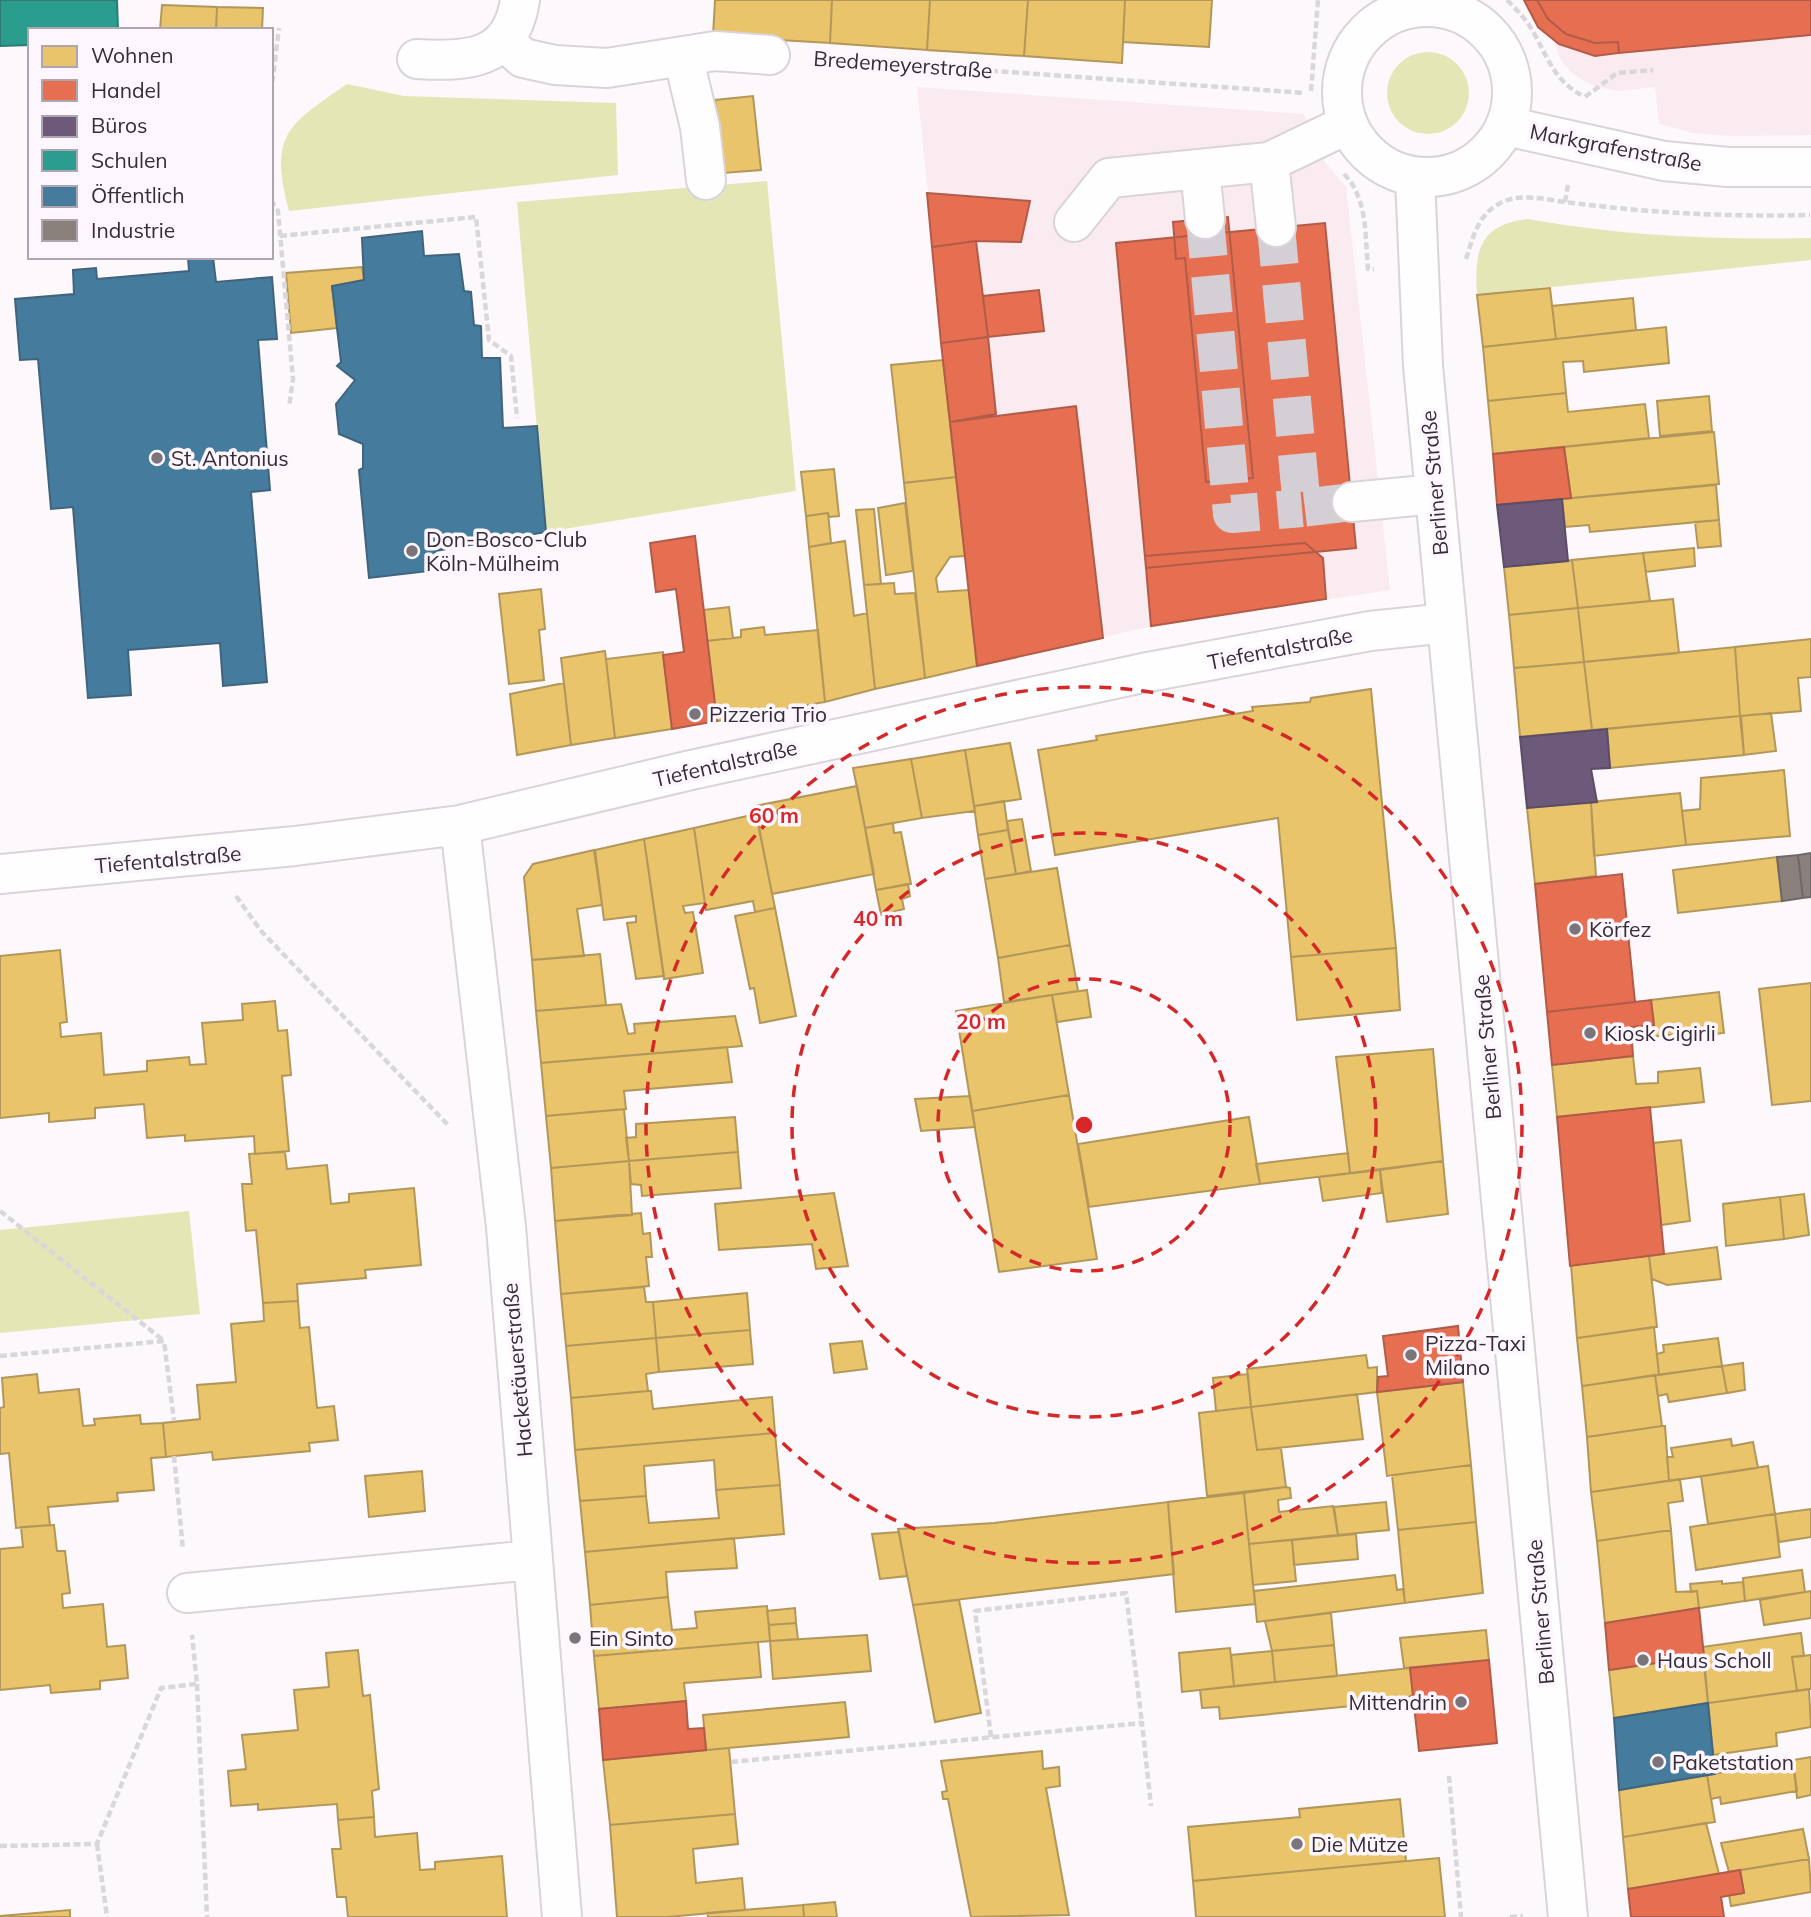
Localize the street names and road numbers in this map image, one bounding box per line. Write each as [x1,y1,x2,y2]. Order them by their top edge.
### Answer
street label: Bredemeyerstraße [813,45,993,83]
street label: Markgrafenstraße [1528,118,1704,176]
street label: Berliner Straße [1415,409,1453,557]
street label: Tiefentalstraße [1205,621,1355,675]
street label: Tiefentalstraße [650,734,800,792]
street label: Tiefentalstraße [94,840,242,878]
street label: Berliner Straße [1468,973,1506,1121]
street label: Hacketäuerstraße [496,1282,538,1458]
street label: Berliner Straße [1521,1538,1559,1686]

